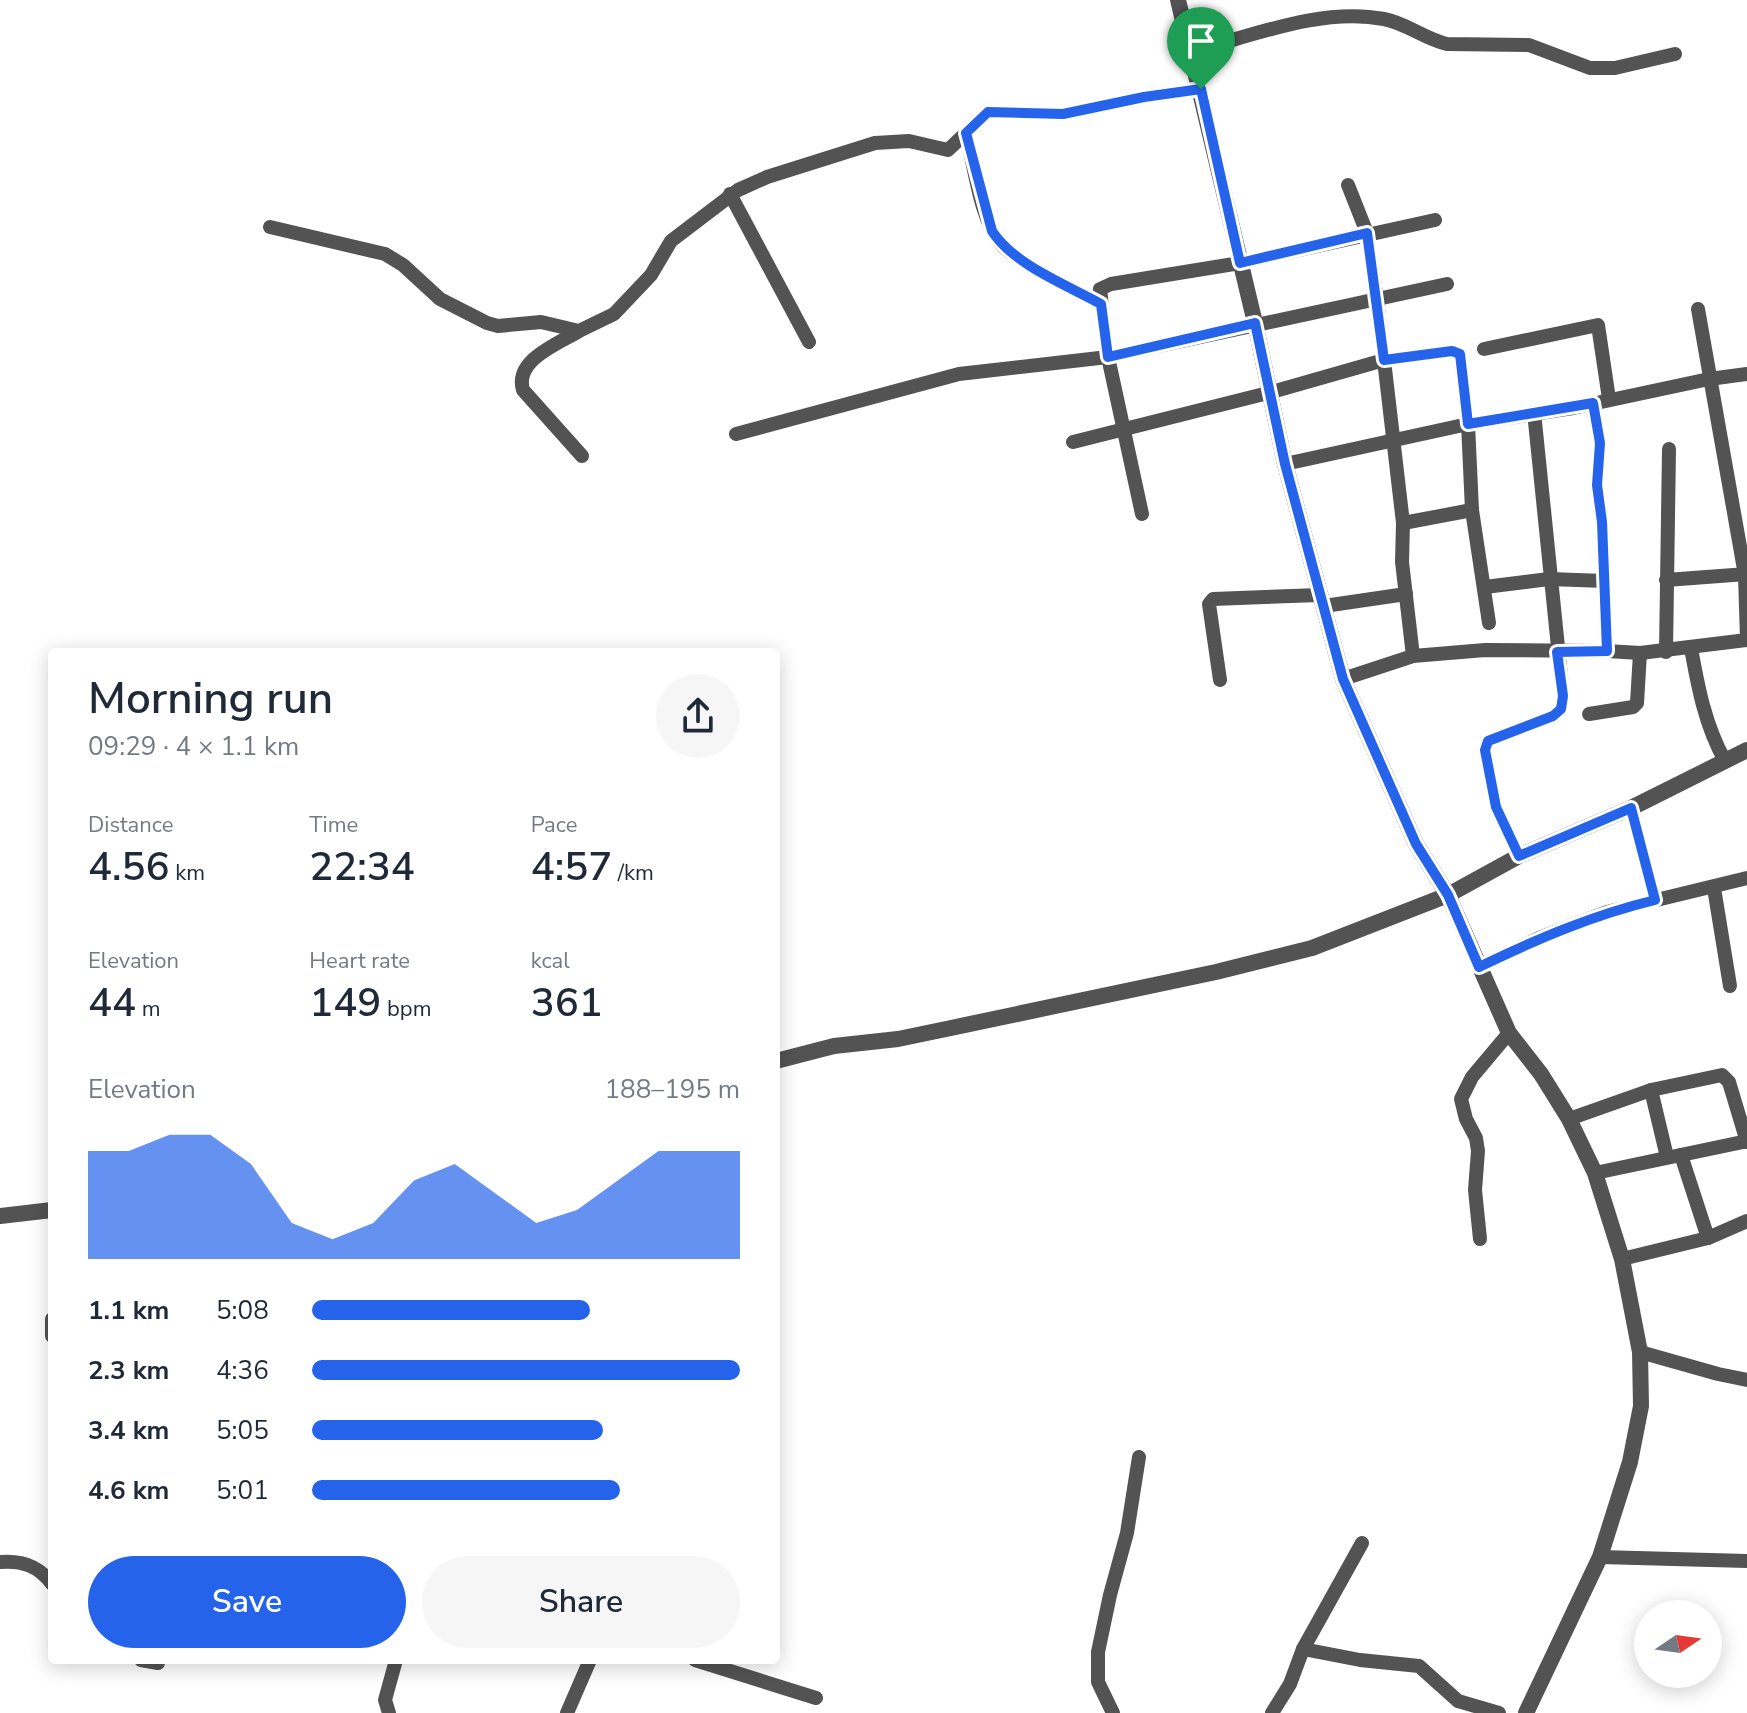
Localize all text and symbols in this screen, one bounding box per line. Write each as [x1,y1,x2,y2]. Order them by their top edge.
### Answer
pin [1167,7,1235,89]
icon: arrive [1179,19,1223,63]
text: Morning run [88,669,333,729]
button: share [656,674,740,758]
text: 09:29 · 4 × 1.1 km [88,729,299,764]
text: Distance [88,810,173,840]
text: Time [309,810,358,840]
text: Pace [531,810,577,840]
text: 4.56 [88,840,169,894]
text: 22:34 [309,840,415,894]
text: 4:57 [531,840,612,894]
text: km [169,858,205,888]
text: /km [612,858,654,888]
text: Elevation [88,946,179,976]
text: Heart rate [309,946,410,976]
text: kcal [531,946,570,976]
text: 44 [88,976,136,1030]
text: 149 [309,976,381,1030]
text: 361 [531,976,603,1030]
text: m [136,994,161,1024]
text: bpm [381,994,431,1024]
text: Elevation [88,1072,196,1107]
text: 188–195 m [604,1072,740,1107]
text: 1.1 km [88,1293,169,1328]
text: 5:08 [216,1293,269,1328]
text: 2.3 km [88,1353,169,1388]
text: 4:36 [216,1353,269,1388]
text: 3.4 km [88,1413,169,1448]
text: 5:05 [216,1413,269,1448]
text: 4.6 km [88,1473,169,1508]
text: 5:01 [216,1473,269,1508]
button: Save [88,1556,406,1648]
button: Share [422,1556,740,1648]
north arrow [1634,1600,1722,1688]
map controls [1634,1600,1722,1688]

